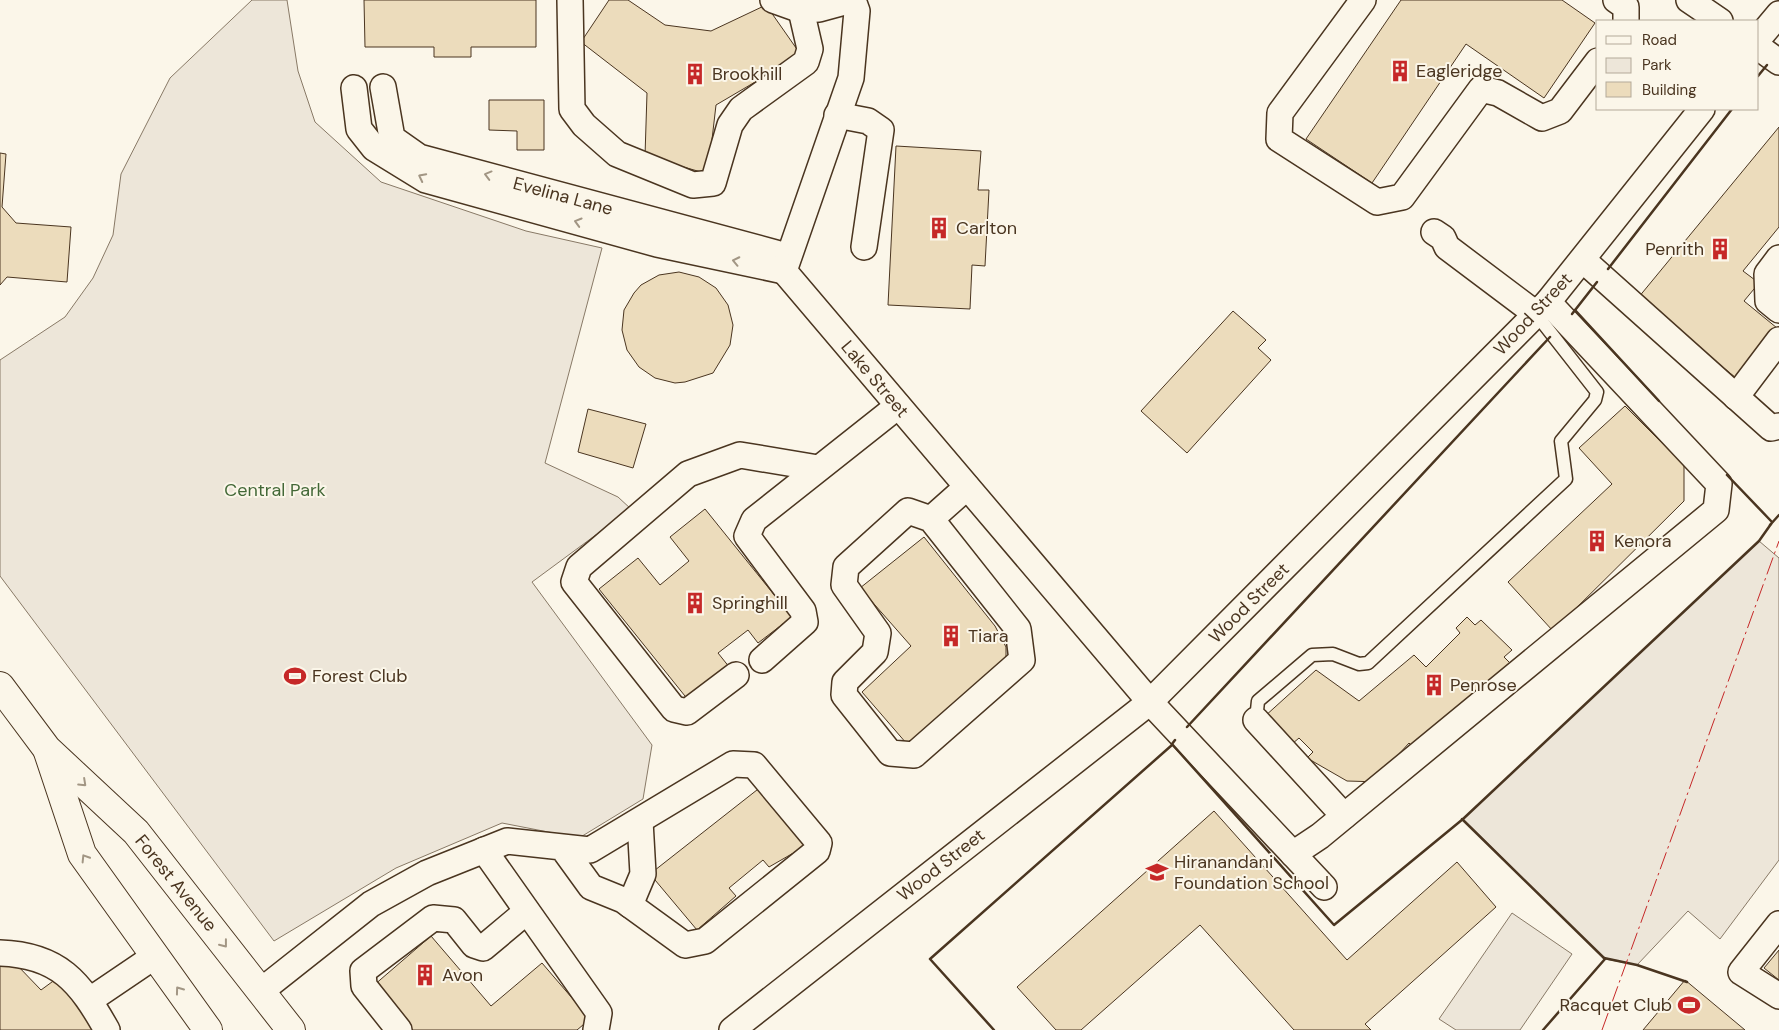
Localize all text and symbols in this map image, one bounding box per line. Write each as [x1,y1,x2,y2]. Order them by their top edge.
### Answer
legend [1596,20,1759,110]
text: Road [1642,30,1677,50]
text: Park [1642,55,1672,75]
building icon: Eagleridge [1387,58,1413,84]
place label: Eagleridge [1416,59,1502,83]
building icon: Brookhill [682,61,708,87]
place label: Brookhill [712,62,782,86]
text: Building [1642,80,1697,100]
one-way arrow [484,171,492,181]
street label: Evelina Lane [510,171,616,221]
one-way arrow [418,173,427,183]
building icon: Carlton [926,215,952,241]
place label: Carlton [956,216,1017,240]
one-way arrow [575,217,583,227]
building icon: Penrith [1707,236,1733,262]
place label: Penrith [1645,237,1704,261]
one-way arrow [731,256,740,266]
street label: Wood Street [1488,267,1578,361]
street label: Lake Street [836,335,914,423]
park label: Central Park [224,478,326,502]
building icon: Kenora [1584,528,1610,554]
place label: Kenora [1614,529,1672,553]
street label: Wood Street [1203,557,1295,649]
building icon: Springhill [682,590,708,616]
place label: Springhill [712,591,788,615]
building icon: Tiara [938,623,964,649]
place label: Tiara [968,624,1009,648]
sports icon: Forest Club [282,663,308,689]
place label: Forest Club [312,664,407,688]
building icon: Penrose [1421,672,1447,698]
place label: Penrose [1450,673,1517,697]
one-way arrow [77,777,86,786]
street label: Wood Street [892,823,990,907]
street label: Forest Avenue [130,830,222,936]
place label: Hiranandani Foundation School [1174,850,1329,895]
one-way arrow [82,855,91,864]
school or university icon: Hiranandani Foundation School [1144,859,1170,885]
one-way arrow [219,938,227,947]
building icon: Avon [412,962,438,988]
place label: Avon [442,963,483,987]
one-way arrow [176,987,185,996]
sports icon: Racquet Club [1676,992,1702,1018]
place label: Racquet Club [1560,993,1672,1017]

